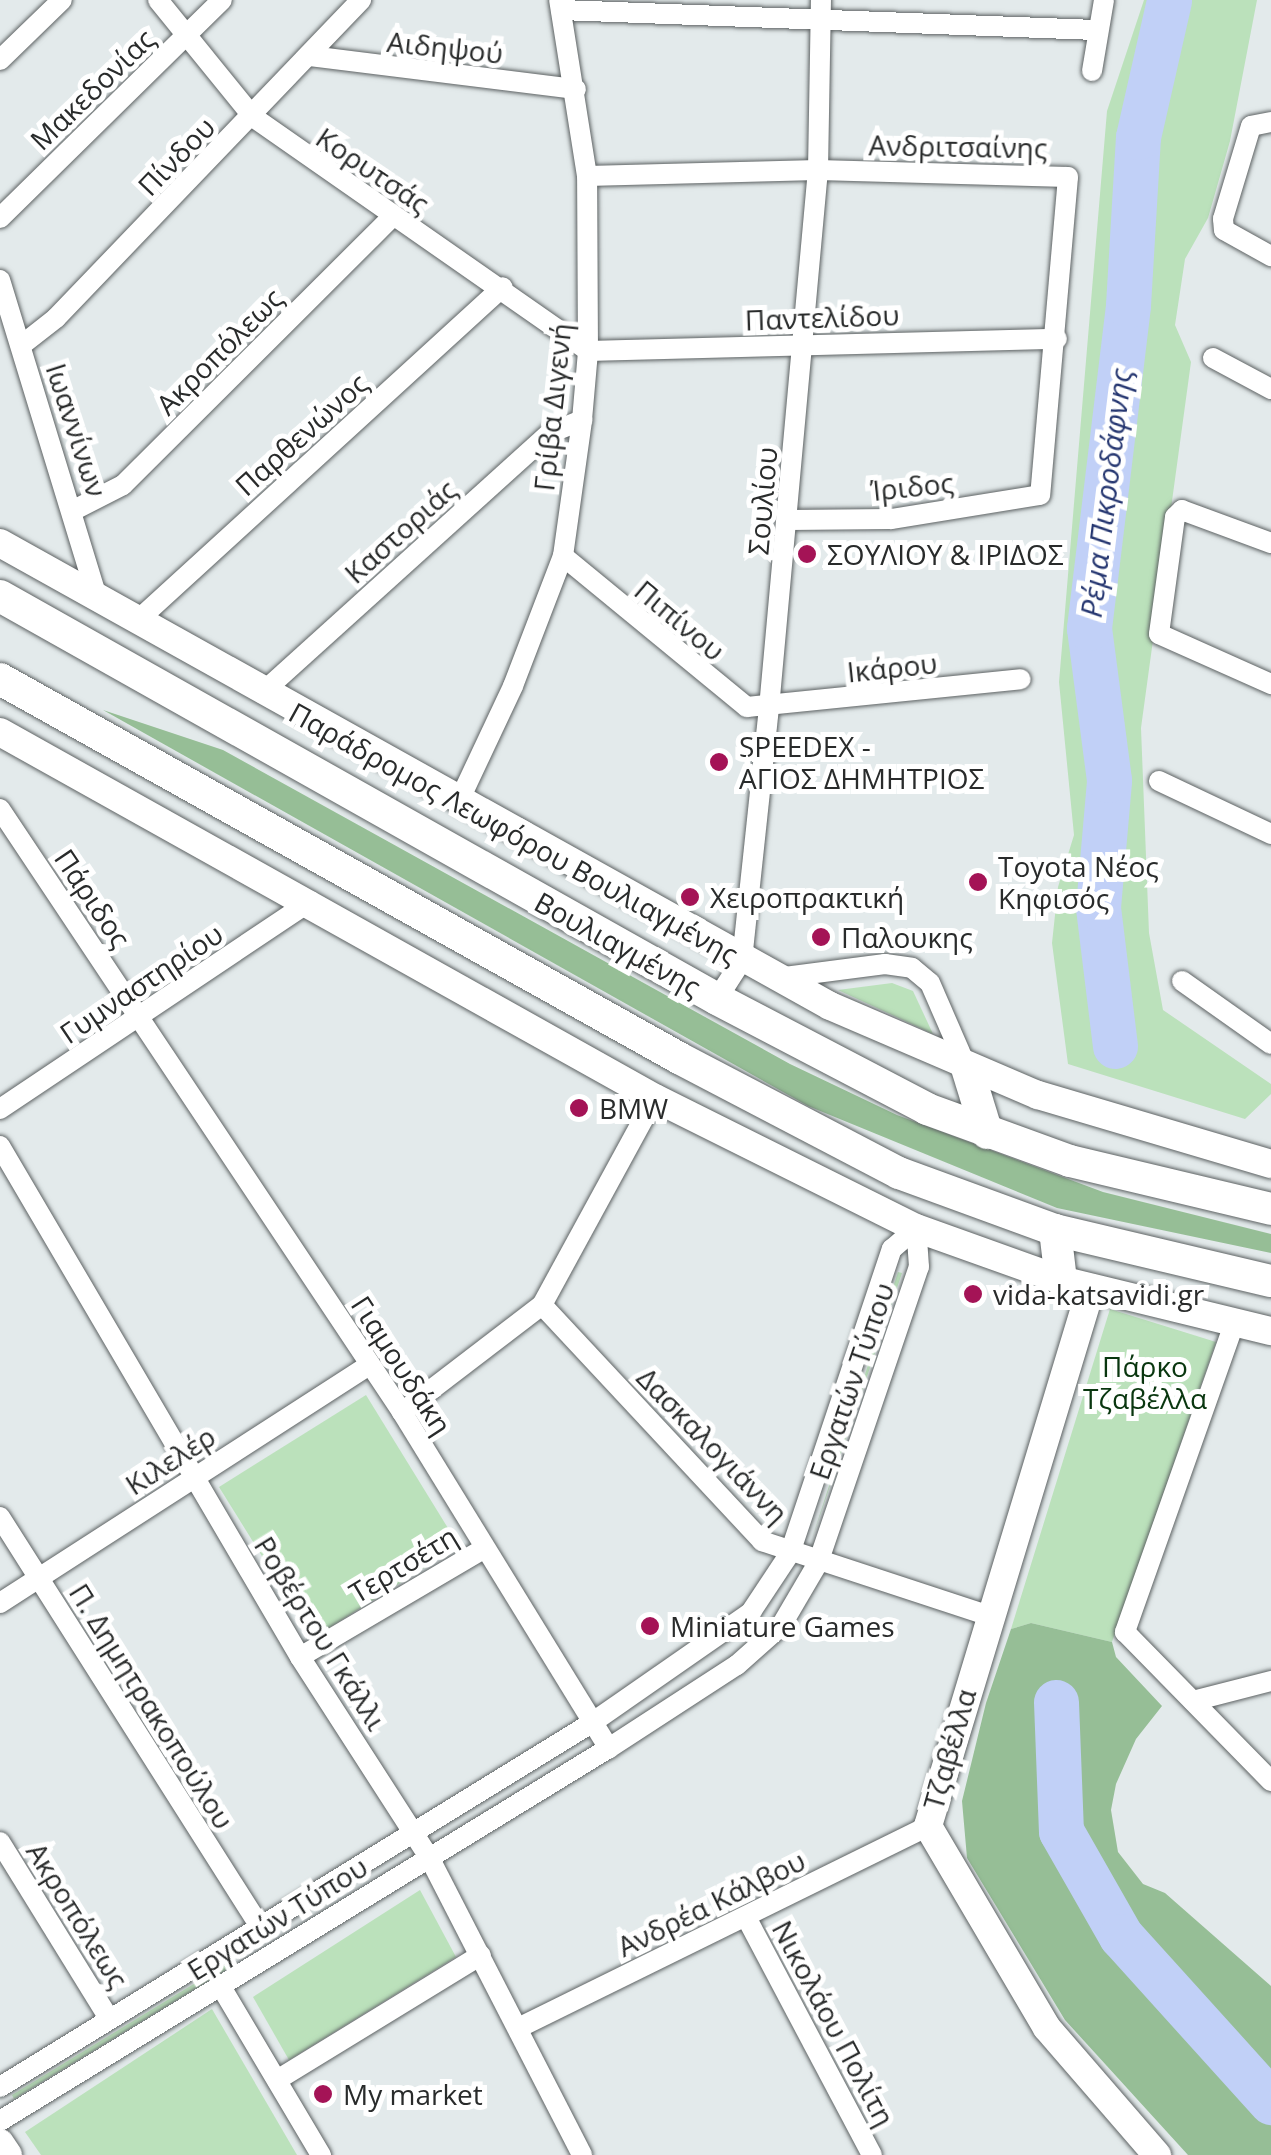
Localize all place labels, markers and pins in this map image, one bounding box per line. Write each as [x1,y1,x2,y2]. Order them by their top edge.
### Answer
place label: ΣΟΥΛΙΟΥ & ΙΡΙΔΟΣ [827,537,1064,571]
marker: ΣΟΥΛΙΟΥ & ΙΡΙΔΟΣ [796,543,818,565]
place label: SPEEDEX - ΑΓΙΟΣ ΔΗΜΗΤΡΙΟΣ [739,729,984,795]
marker: SPEEDEX - ΑΓΙΟΣ ΔΗΜΗΤΡΙΟΣ [708,751,730,773]
place label: Toyota Νέος Κηφισός [998,849,1159,915]
marker: Toyota Νέος Κηφισός [967,871,989,893]
place label: Χειροπρακτική [710,880,904,914]
marker: Χειροπρακτική [679,886,701,908]
place label: Παλουκης [841,920,973,954]
marker: Παλουκης [810,926,832,948]
place label: BMW [599,1091,668,1125]
marker: BMW [568,1097,590,1119]
place label: vida-katsavidi.gr [993,1277,1204,1311]
marker: vida-katsavidi.gr [962,1283,984,1305]
place label: Miniature Games [670,1609,895,1643]
marker: Miniature Games [639,1615,661,1637]
place label: My market [343,2077,483,2111]
marker: My market [312,2083,334,2105]

